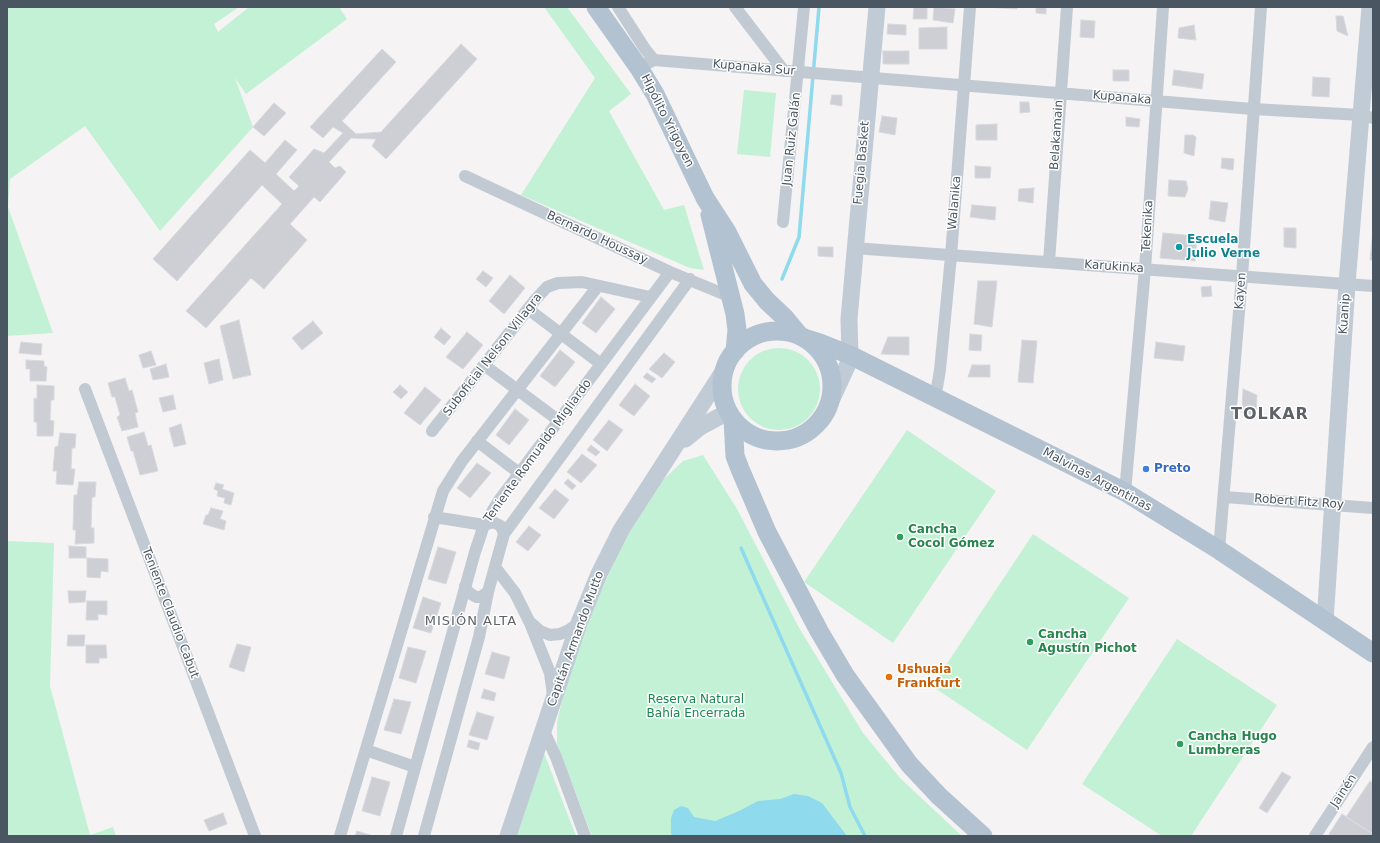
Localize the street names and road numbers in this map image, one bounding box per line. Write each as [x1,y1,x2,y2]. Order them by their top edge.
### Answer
street label: Kupanaka Sur [712,57,796,79]
street label: Hipólito Yrigoyen [637,72,697,170]
street label: Kupanaka [1092,88,1152,108]
street label: Juan Ruiz Galán [780,92,804,186]
street label: Belakamain [1047,99,1067,171]
street label: Fuegia Basket [851,121,873,205]
street label: Walanika [945,175,965,231]
street label: Tekenika [1139,200,1157,252]
street label: Bernardo Houssay [544,208,650,268]
street label: Karukinka [1084,258,1144,276]
street label: Kayen [1233,272,1249,310]
street label: Suboficial Nelson Villagra [441,291,545,419]
street label: Kuanip [1336,293,1354,335]
street label: Teniente Romualdo Migliardo [481,377,595,525]
street label: Malvinas Argentinas [1040,445,1154,515]
street label: Robert Fitz Roy [1254,492,1344,512]
street label: Teniente Claudio Cabut [138,546,202,680]
street label: Capitán Armando Mutto [545,569,607,709]
street label: Jainén [1328,772,1360,810]

